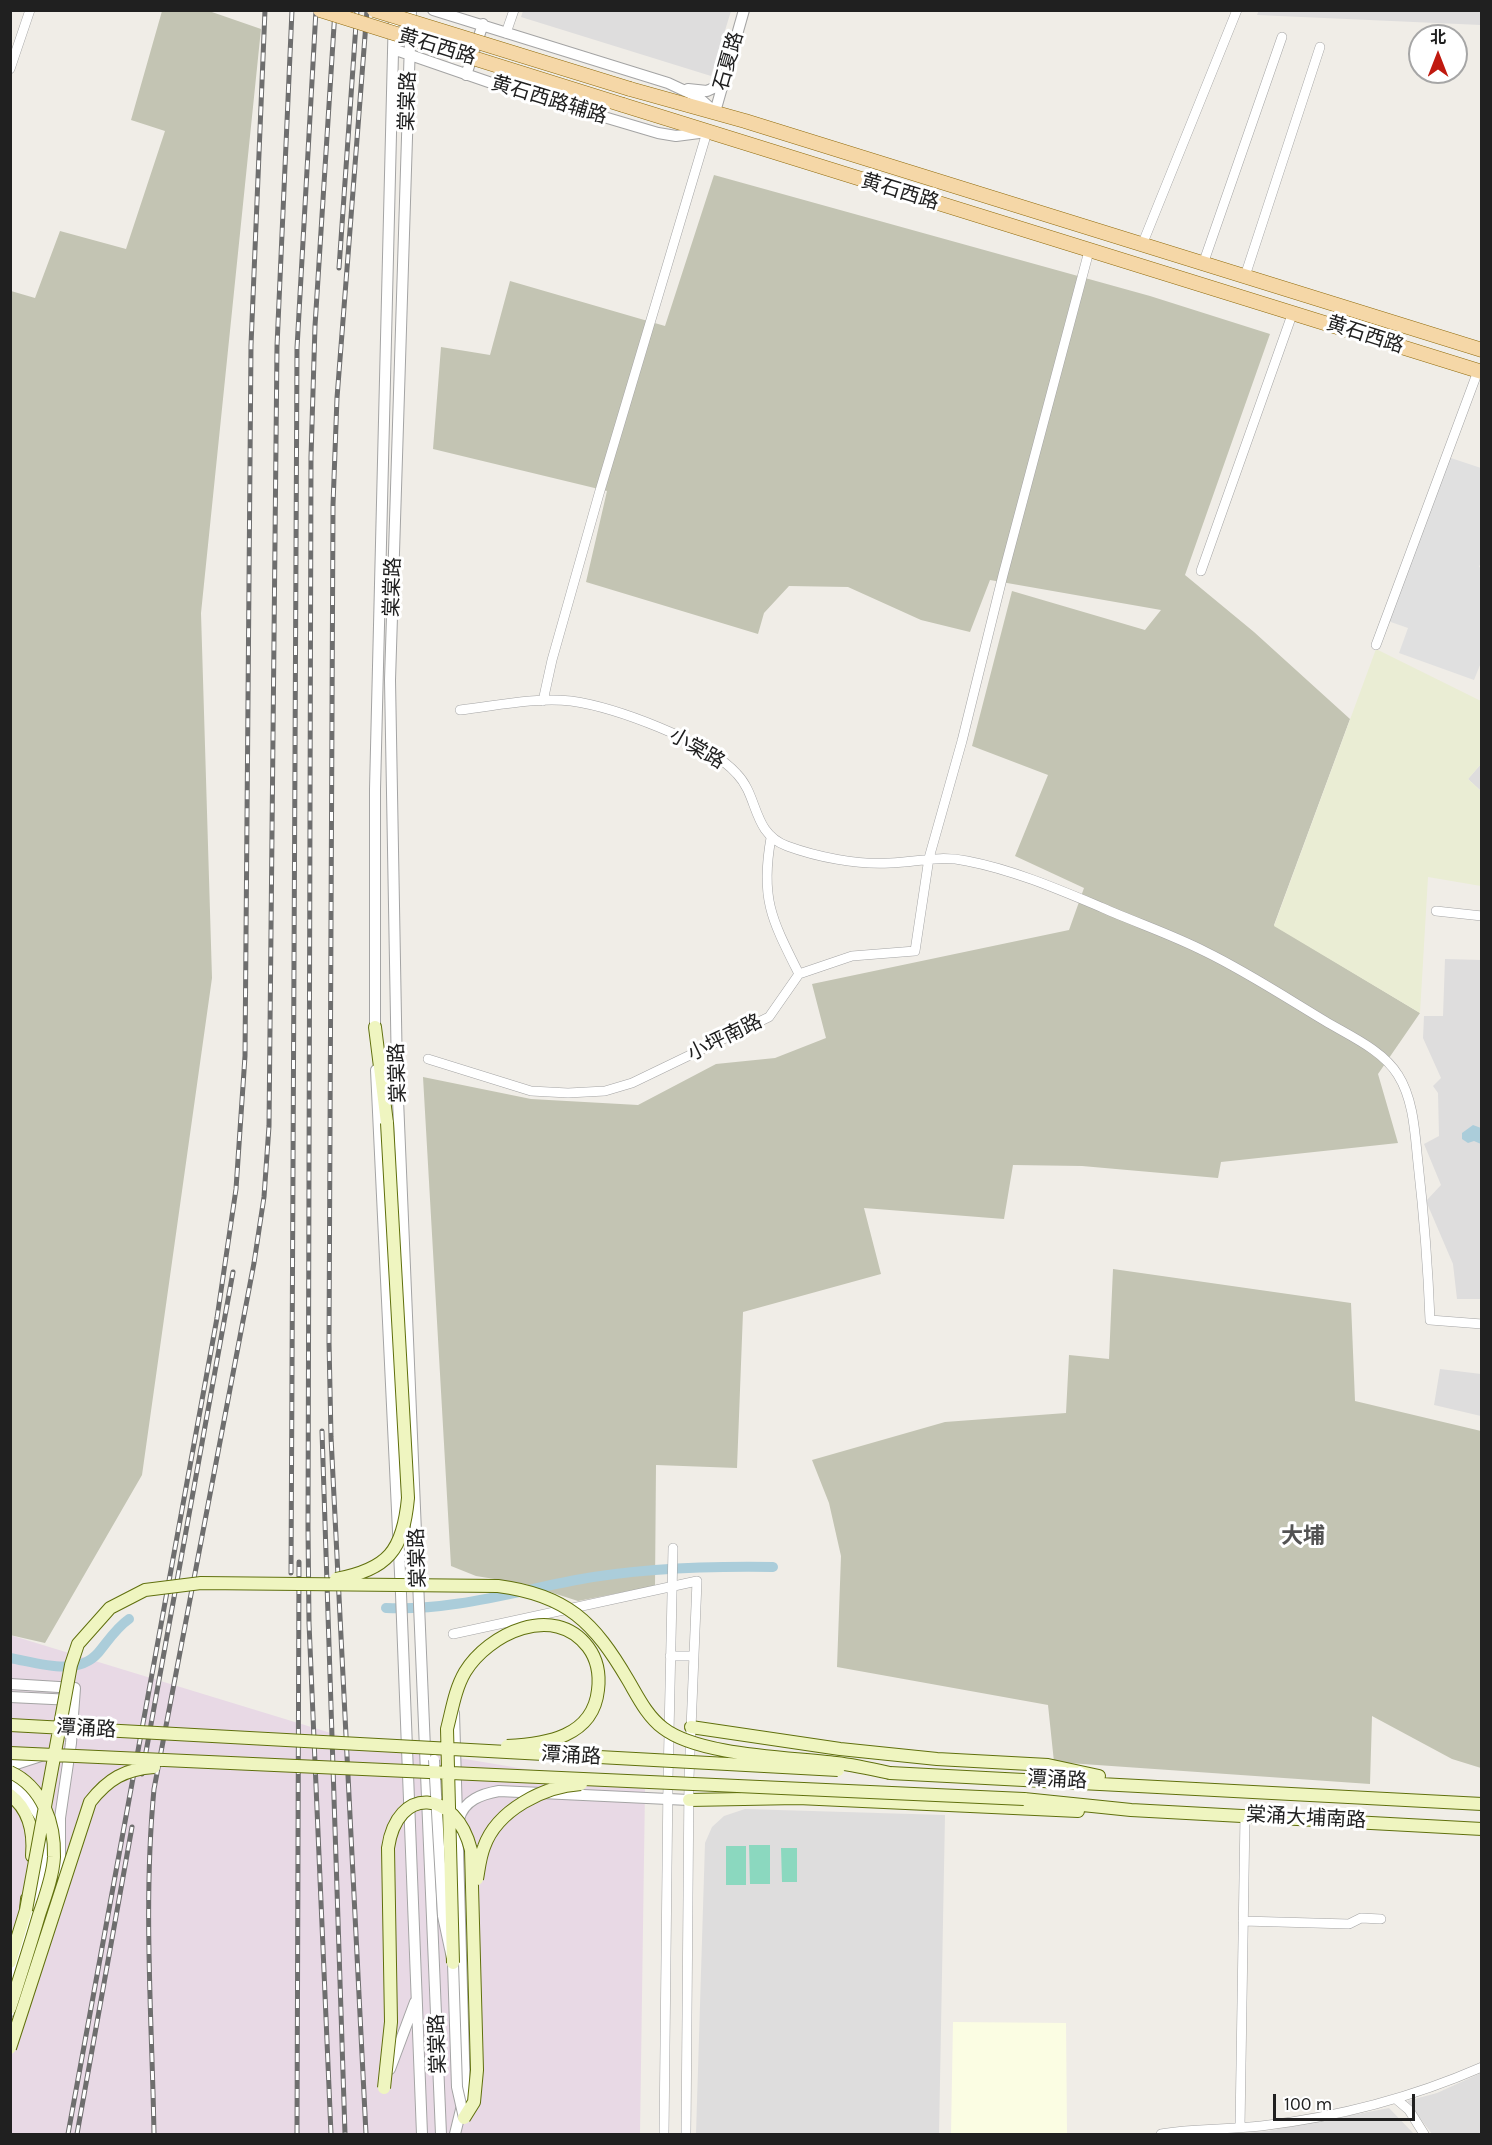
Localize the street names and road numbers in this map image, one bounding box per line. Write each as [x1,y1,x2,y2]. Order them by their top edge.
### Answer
street label: 黄石西路 [395,24,479,70]
street label: 石夏路 [709,29,749,93]
street label: 棠棠路 [395,71,421,131]
street label: 黄石西路辅路 [488,71,610,129]
street label: 黄石西路 [858,169,942,215]
street label: 黄石西路 [1323,311,1407,359]
street label: 棠棠路 [380,557,406,617]
street label: 小棠路 [665,724,729,774]
street label: 小坪南路 [684,1010,766,1066]
street label: 棠棠路 [385,1043,411,1103]
street label: 棠棠路 [405,1528,431,1588]
street label: 潭涌路 [55,1715,117,1743]
street label: 潭涌路 [540,1742,602,1770]
street label: 潭涌路 [1026,1766,1088,1794]
street label: 棠涌大埔南路 [1245,1803,1367,1833]
street label: 棠棠路 [425,2014,451,2074]

